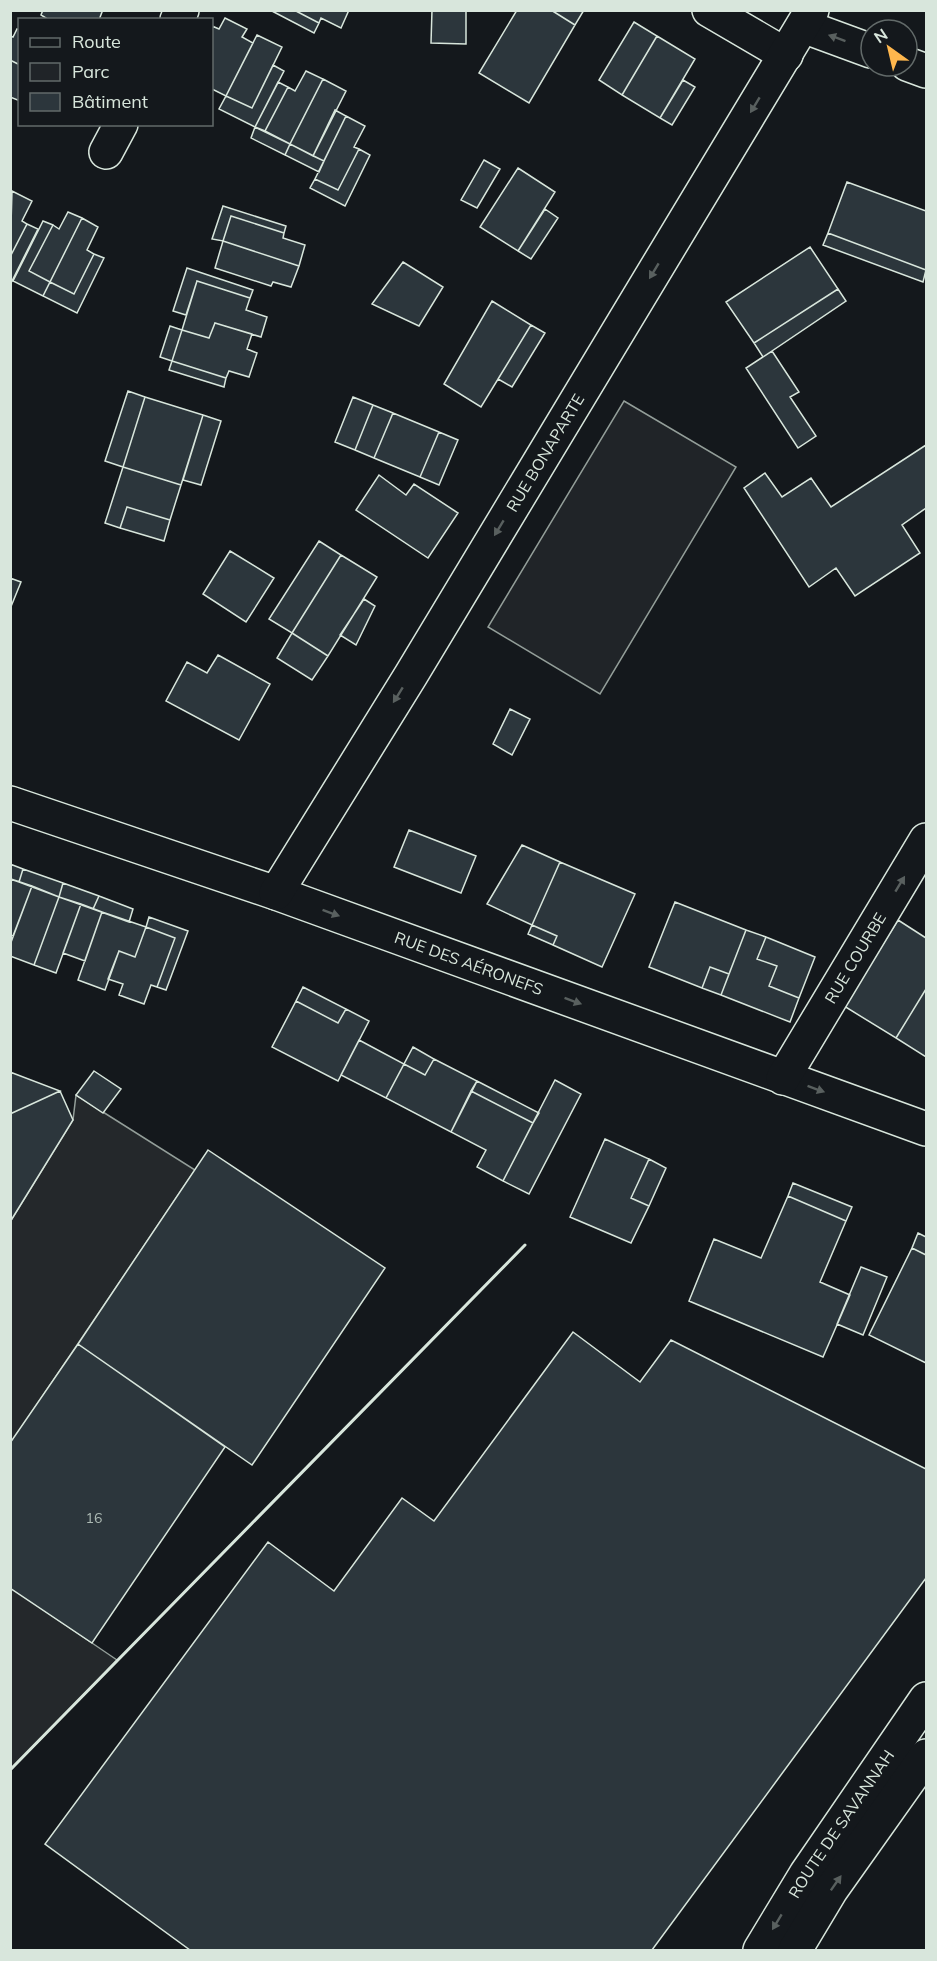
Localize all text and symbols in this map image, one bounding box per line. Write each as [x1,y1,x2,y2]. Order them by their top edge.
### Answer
legend [18,18,213,126]
north arrow [859,18,919,78]
text: N [870,24,891,47]
text: Route [72,30,121,53]
one-way arrow [828,33,846,43]
text: Parc [72,60,110,83]
text: Bâtiment [72,90,148,113]
one-way arrow [750,96,761,113]
one-way arrow [649,263,660,279]
street label: RUE BONAPARTE [502,390,588,515]
one-way arrow [494,520,505,536]
one-way arrow [393,687,404,703]
one-way arrow [895,876,906,892]
one-way arrow [322,908,340,918]
street label: RUE COURBE [820,909,890,1007]
street label: RUE DES AÉRONEFS [392,927,546,999]
one-way arrow [564,997,582,1006]
one-way arrow [807,1085,825,1095]
house number: 16 [86,1509,102,1527]
street label: ROUTE DE SAVANNAH [784,1746,898,1902]
one-way arrow [830,1875,842,1891]
one-way arrow [772,1914,783,1930]

